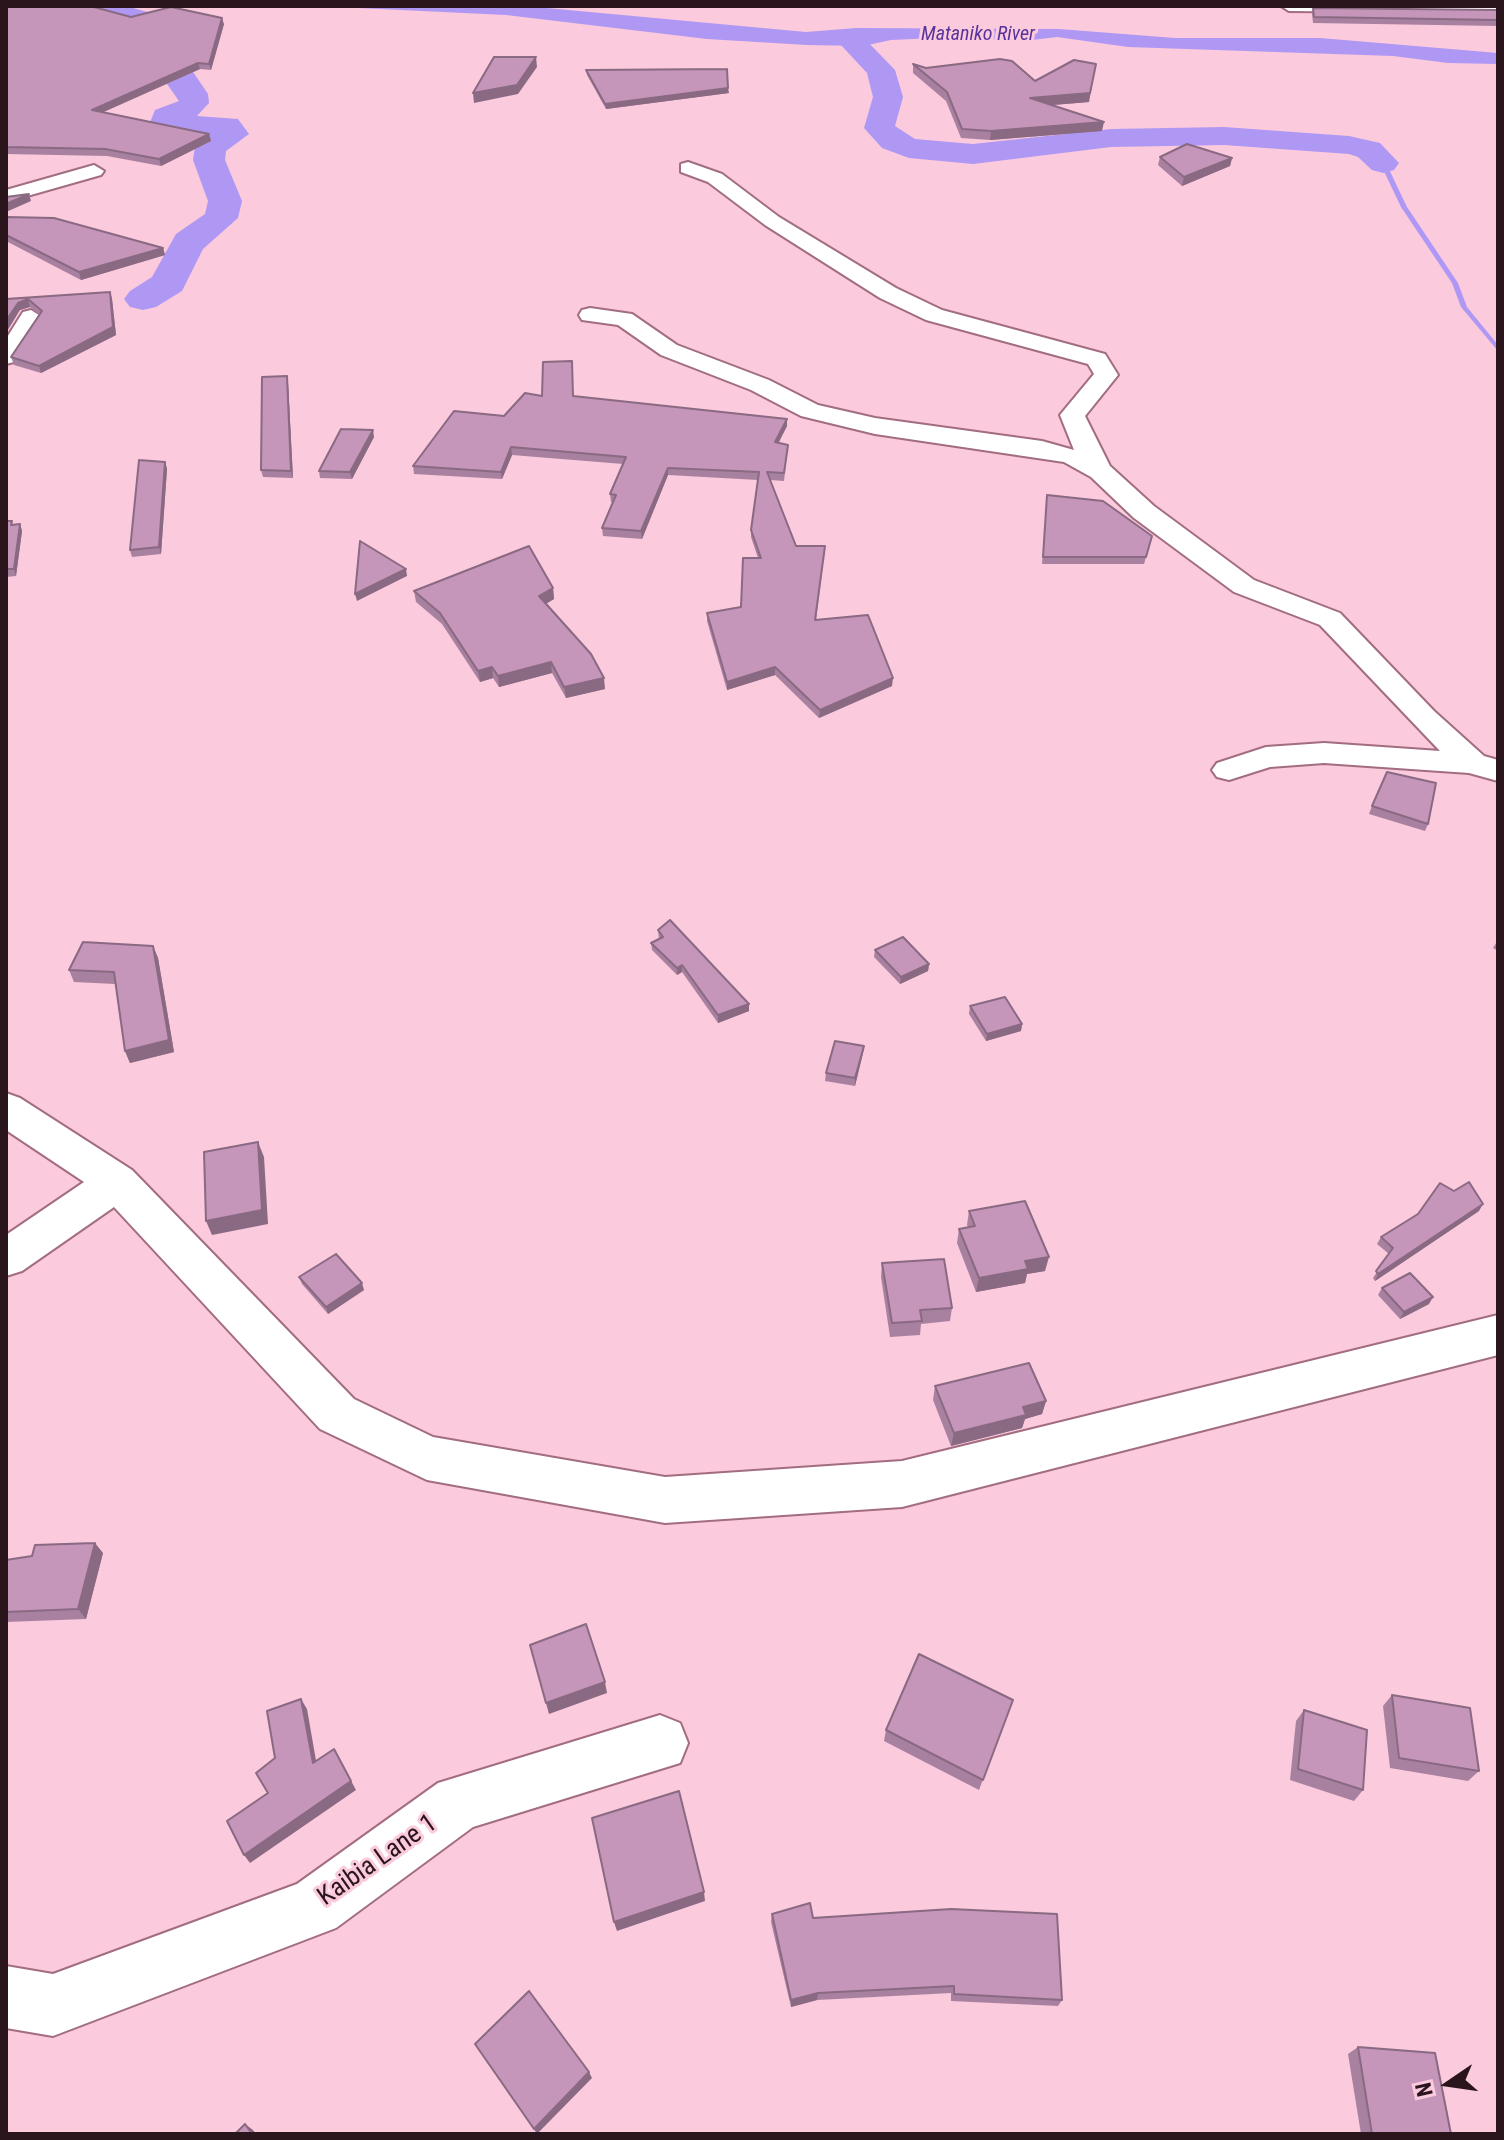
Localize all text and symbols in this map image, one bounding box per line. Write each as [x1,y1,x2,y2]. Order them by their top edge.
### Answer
water label: Mataniko River [921,23,1035,47]
street label: Kaibia Lane 1 [312,1809,444,1913]
north arrow [1408,2044,1488,2124]
text: N [1410,2080,1438,2099]

